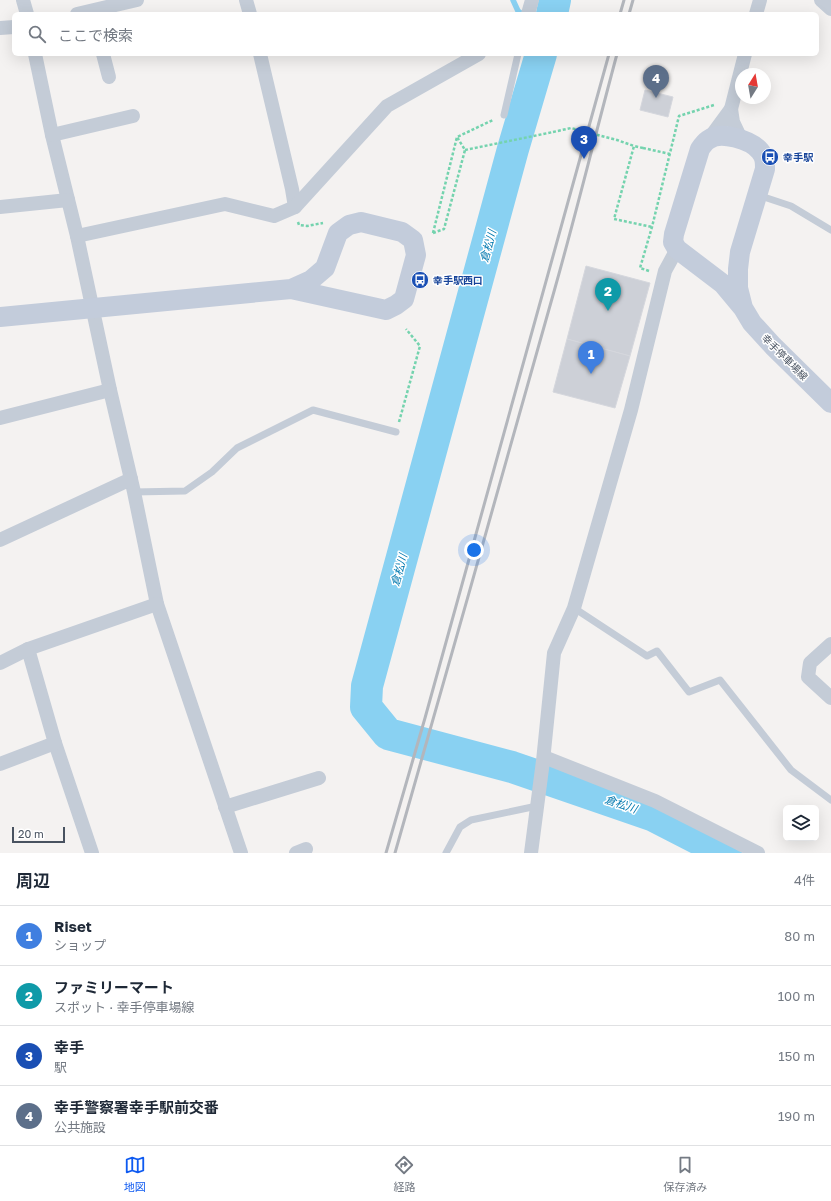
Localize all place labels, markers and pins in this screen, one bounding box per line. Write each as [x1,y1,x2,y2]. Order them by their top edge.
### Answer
pin: 4 [643,65,669,98]
pin: 3 [571,126,597,159]
bus stop icon: 幸手駅 [760,147,780,167]
place label: 幸手駅 [783,151,814,163]
bus stop icon: 幸手駅西口 [410,270,430,290]
place label: 幸手駅西口 [433,274,483,286]
pin: 2 [595,278,621,311]
pin: 1 [578,341,604,374]

